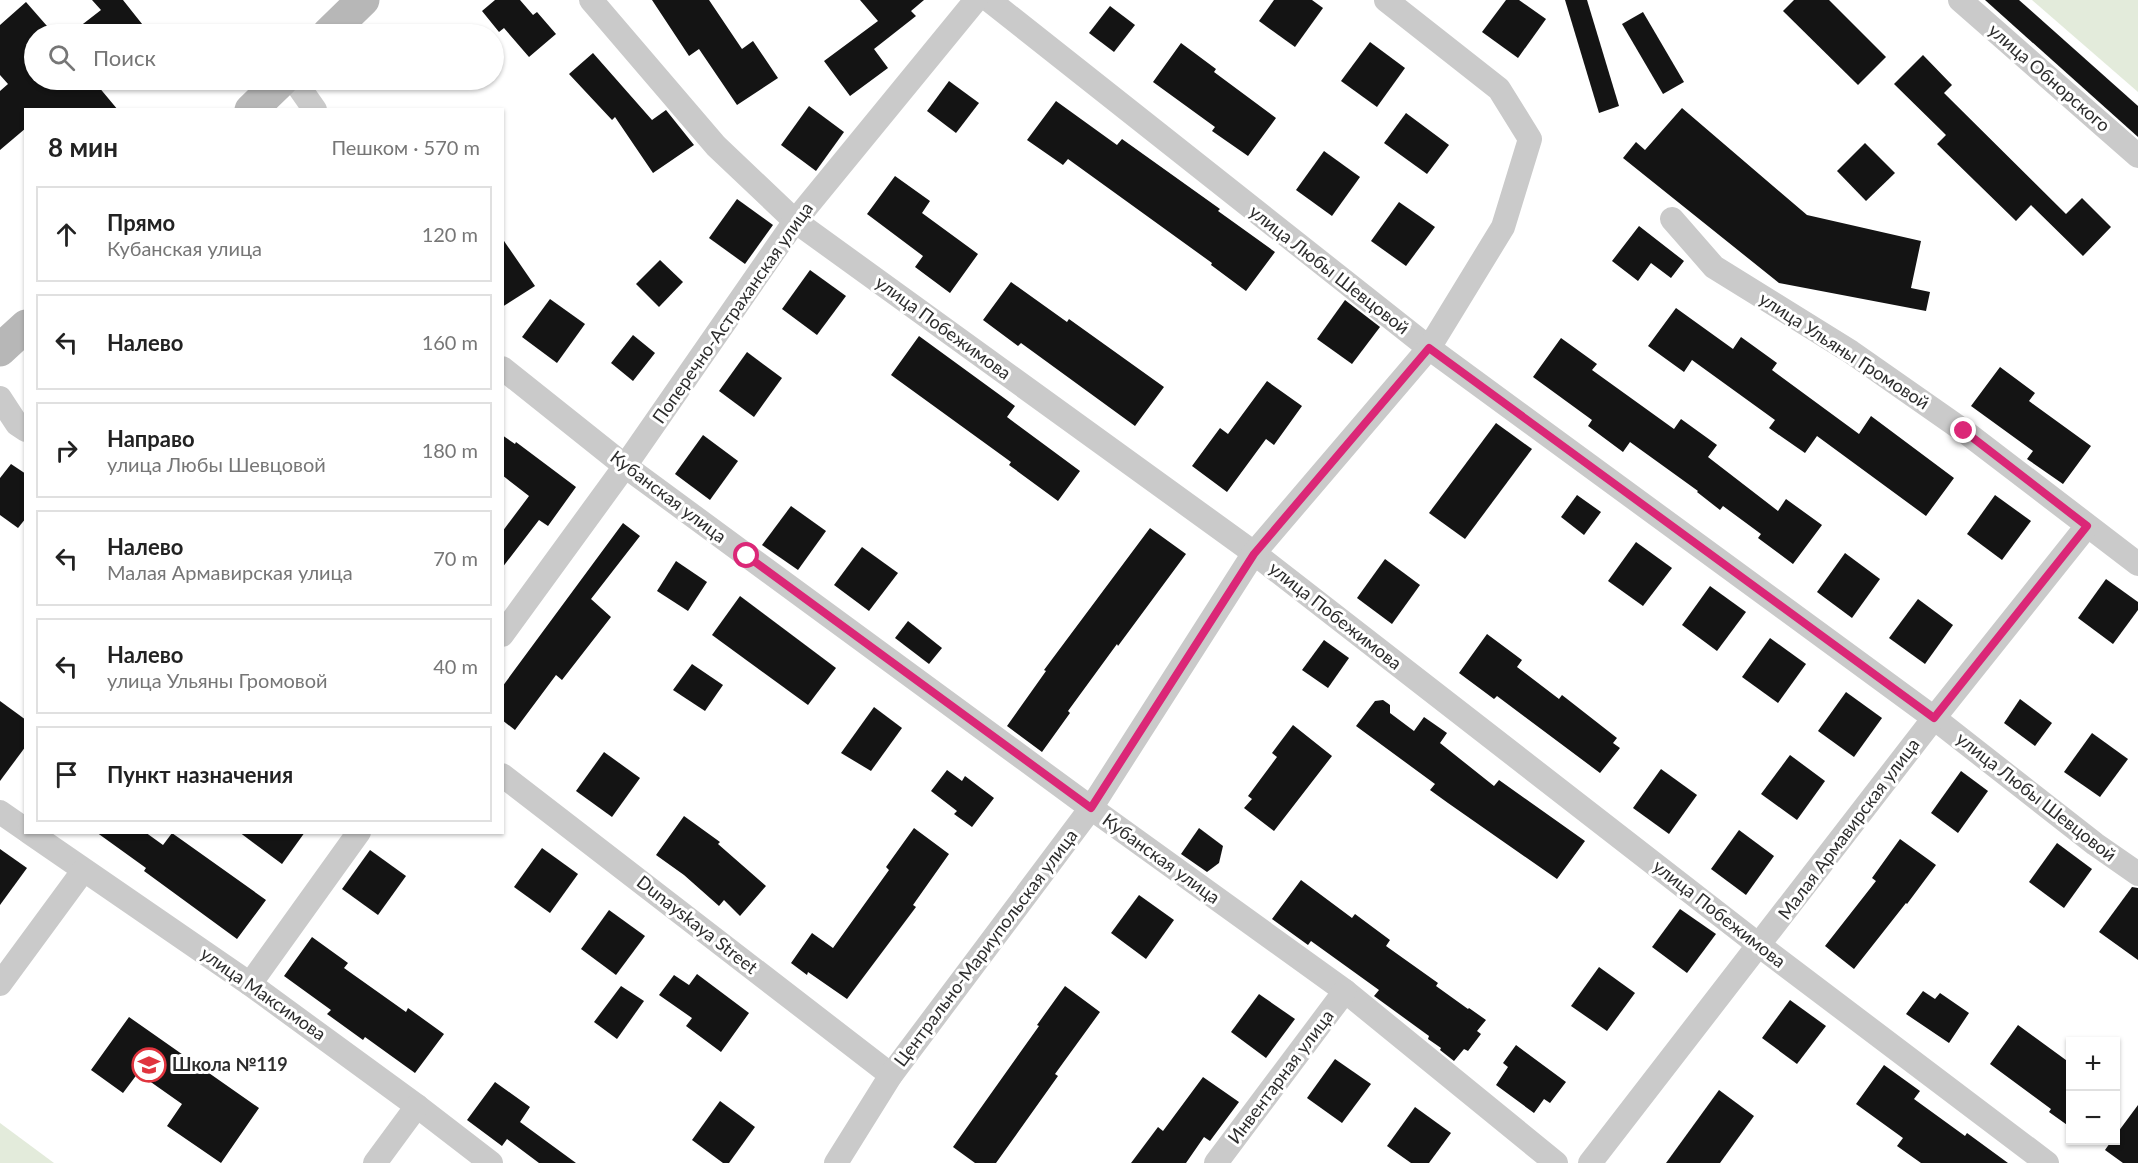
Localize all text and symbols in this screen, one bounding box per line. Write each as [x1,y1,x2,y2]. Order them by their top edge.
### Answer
street label: улица Обнорского [1984,18,2115,136]
search box [24,24,504,90]
icon: search [45,41,78,74]
text: Поиск [93,44,156,71]
text: 8 мин [48,131,118,163]
text: Пешком · 570 m [331,135,480,159]
street label: Поперечно-Астраханская улица [647,198,817,427]
street label: улица Любы Шевцовой [1245,200,1414,338]
text: Прямо [107,209,175,236]
icon: ahead [50,218,83,251]
text: 120 m [422,222,478,246]
text: Кубанская улица [107,236,262,260]
street label: улица Побежимова [871,271,1016,384]
street label: улица Ульяны Громовой [1755,287,1934,413]
icon: left [50,326,83,359]
text: Налево [107,329,183,356]
text: 160 m [422,330,478,354]
route end [1950,417,1976,443]
text: Направо [107,425,195,452]
icon: right [50,434,83,467]
text: 180 m [422,438,478,462]
street label: Кубанская улица [606,445,731,547]
text: улица Любы Шевцовой [107,452,326,476]
text: Налево [107,533,183,560]
icon: left [50,542,83,575]
route start [733,542,759,568]
text: 70 m [433,546,478,570]
street label: улица Побежимова [1265,557,1406,674]
text: Малая Армавирская улица [107,560,353,584]
text: Налево [107,641,183,668]
icon: left [50,650,83,683]
text: 40 m [433,654,478,678]
text: улица Ульяны Громовой [107,668,328,692]
street label: улица Любы Шевцовой [1952,727,2121,865]
street label: Малая Армавирская улица [1773,733,1924,923]
icon: arrive [50,758,83,791]
text: Пункт назначения [107,761,293,788]
street label: Кубанская улица [1099,808,1225,908]
street label: Центрально-Мариупольская улица [889,824,1082,1070]
street label: улица Побежимова [1649,855,1790,972]
street label: Dunayskaya Street [633,870,763,979]
street label: улица Максимова [197,942,330,1045]
street label: Инвентарная улица [1223,1005,1338,1148]
map controls [2066,1037,2120,1145]
button: + [2066,1037,2120,1091]
school or university icon: Школа №119 [131,1047,167,1083]
place label: Школа №119 [172,1053,288,1075]
button: − [2066,1091,2120,1145]

